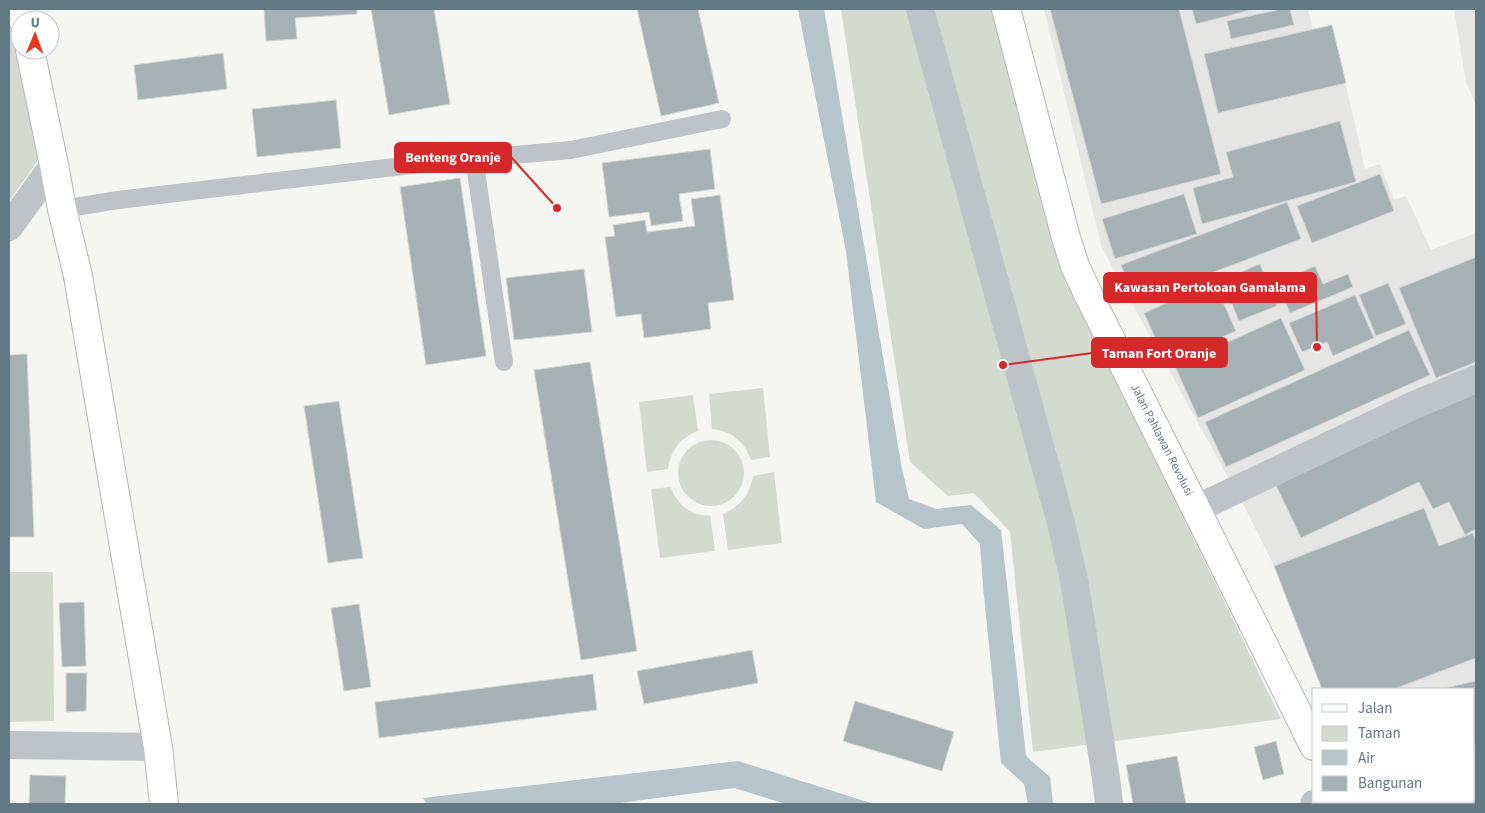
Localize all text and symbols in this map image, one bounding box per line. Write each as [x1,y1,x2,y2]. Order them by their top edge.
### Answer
north arrow [10,10,60,60]
text: U [30,13,40,33]
callout: Benteng Oranje [395,143,511,172]
text: Benteng Oranje [405,148,501,168]
callout: Kawasan Pertokoan Gamalama [1104,273,1316,302]
text: Kawasan Pertokoan Gamalama [1114,278,1306,298]
callout: Taman Fort Oranje [1092,338,1227,367]
text: Taman Fort Oranje [1102,344,1216,364]
street label: Jalan Pahlawan Revolusi [1126,381,1198,499]
legend [1312,688,1475,803]
text: Jalan [1358,698,1392,719]
text: Taman [1358,723,1401,744]
text: Air [1358,748,1376,769]
text: Bangunan [1358,773,1422,794]

